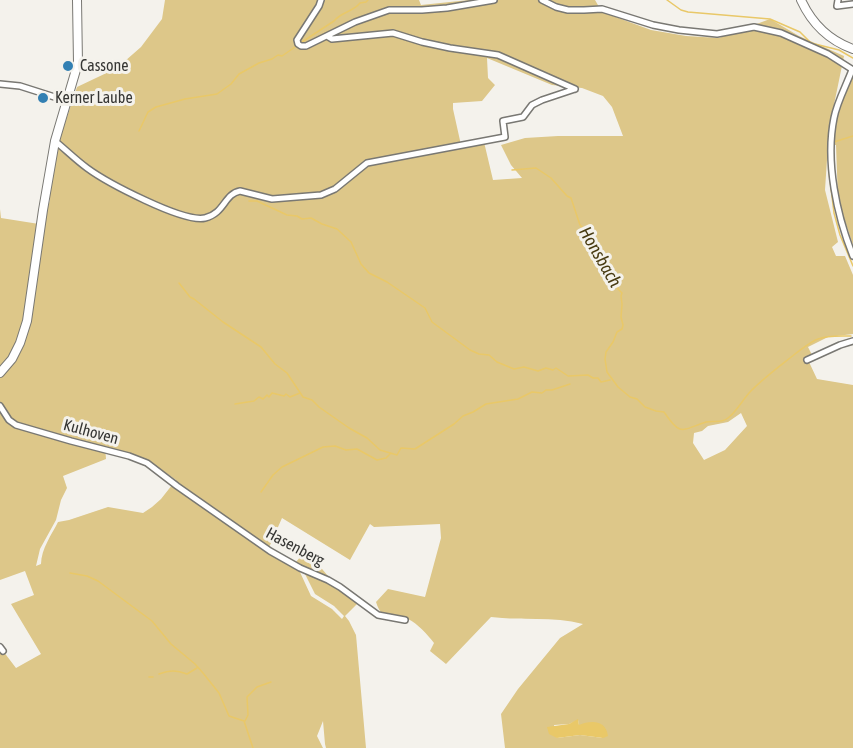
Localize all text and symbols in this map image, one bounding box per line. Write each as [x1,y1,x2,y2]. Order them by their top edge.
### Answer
place label: Cassone [80,56,128,76]
marker: Cassone [61,59,75,73]
place label: Kerner Laube [55,88,133,108]
marker: Kerner Laube [36,91,50,105]
water label: Honsbach [574,223,626,291]
street label: Kulhoven [61,415,121,449]
street label: Hasenberg [263,524,327,570]

